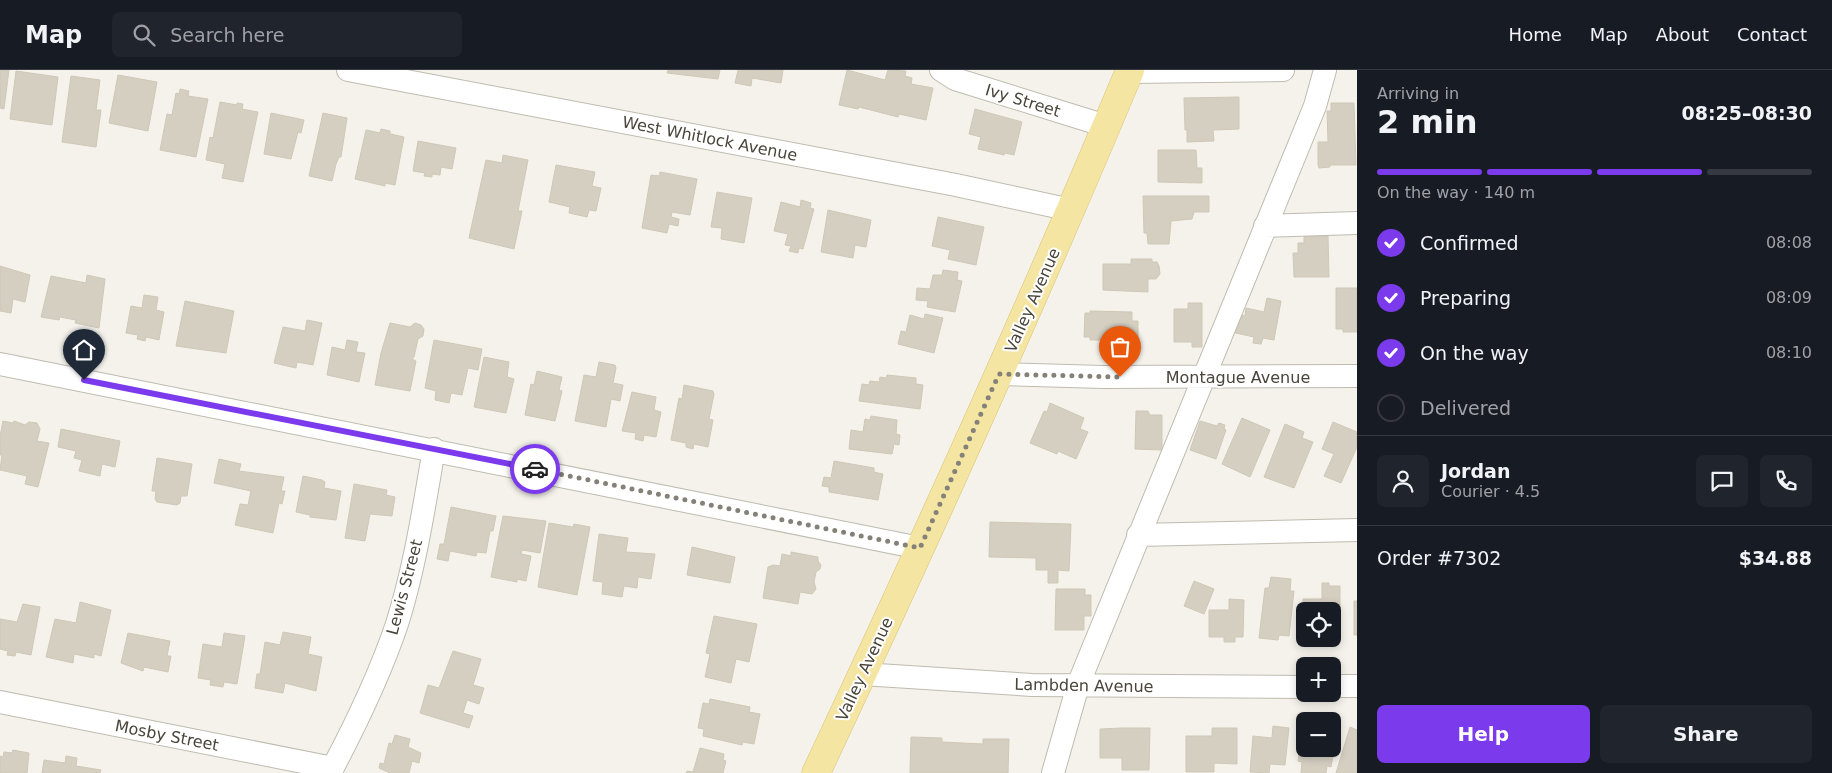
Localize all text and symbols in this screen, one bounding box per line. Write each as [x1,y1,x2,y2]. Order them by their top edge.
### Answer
search box [112,12,462,57]
text: Map [25,21,82,49]
icon: search [130,21,158,49]
text: Search here [170,24,284,46]
text: Home [1509,24,1562,45]
text: Map [1590,24,1628,45]
text: About [1656,24,1709,45]
text: Contact [1737,24,1807,45]
street label: Ivy Street [983,80,1063,121]
text: Arriving in [1377,84,1459,103]
text: 08:25–08:30 [1682,102,1812,124]
text: 2 min [1377,103,1478,141]
street label: West Whitlock Avenue [621,112,799,165]
text: On the way · 140 m [1377,183,1535,202]
icon: check [1377,229,1405,257]
text: Confirmed [1420,232,1519,254]
text: 08:08 [1766,233,1812,252]
street label: Valley Avenue [1001,245,1064,355]
icon: check [1377,284,1405,312]
text: Preparing [1420,287,1511,309]
text: 08:09 [1766,288,1812,307]
pin [1099,326,1141,377]
pin [63,329,105,380]
icon: bag [1106,333,1134,361]
icon: home [70,336,98,364]
icon: check [1377,339,1405,367]
text: On the way [1420,342,1529,364]
text: 08:10 [1766,343,1812,362]
street label: Montague Avenue [1166,368,1310,387]
text: Delivered [1420,397,1511,419]
courier [510,444,560,494]
icon: car [521,455,549,483]
button: person [1377,455,1429,507]
button: chat [1696,455,1748,507]
button: phone [1760,455,1812,507]
text: Jordan [1441,460,1510,482]
text: Courier · 4.5 [1441,482,1540,501]
street label: Lewis Street [383,537,426,637]
text: Order #7302 [1377,547,1501,569]
text: $34.88 [1739,547,1812,569]
map controls [1296,602,1341,757]
button: locate [1296,602,1341,647]
street label: Valley Avenue [832,614,897,724]
button: + [1296,657,1341,702]
street label: Lambden Avenue [1014,675,1154,696]
button: Help [1377,705,1590,763]
button: Share [1600,705,1812,763]
button: − [1296,712,1341,757]
street label: Mosby Street [113,716,220,755]

